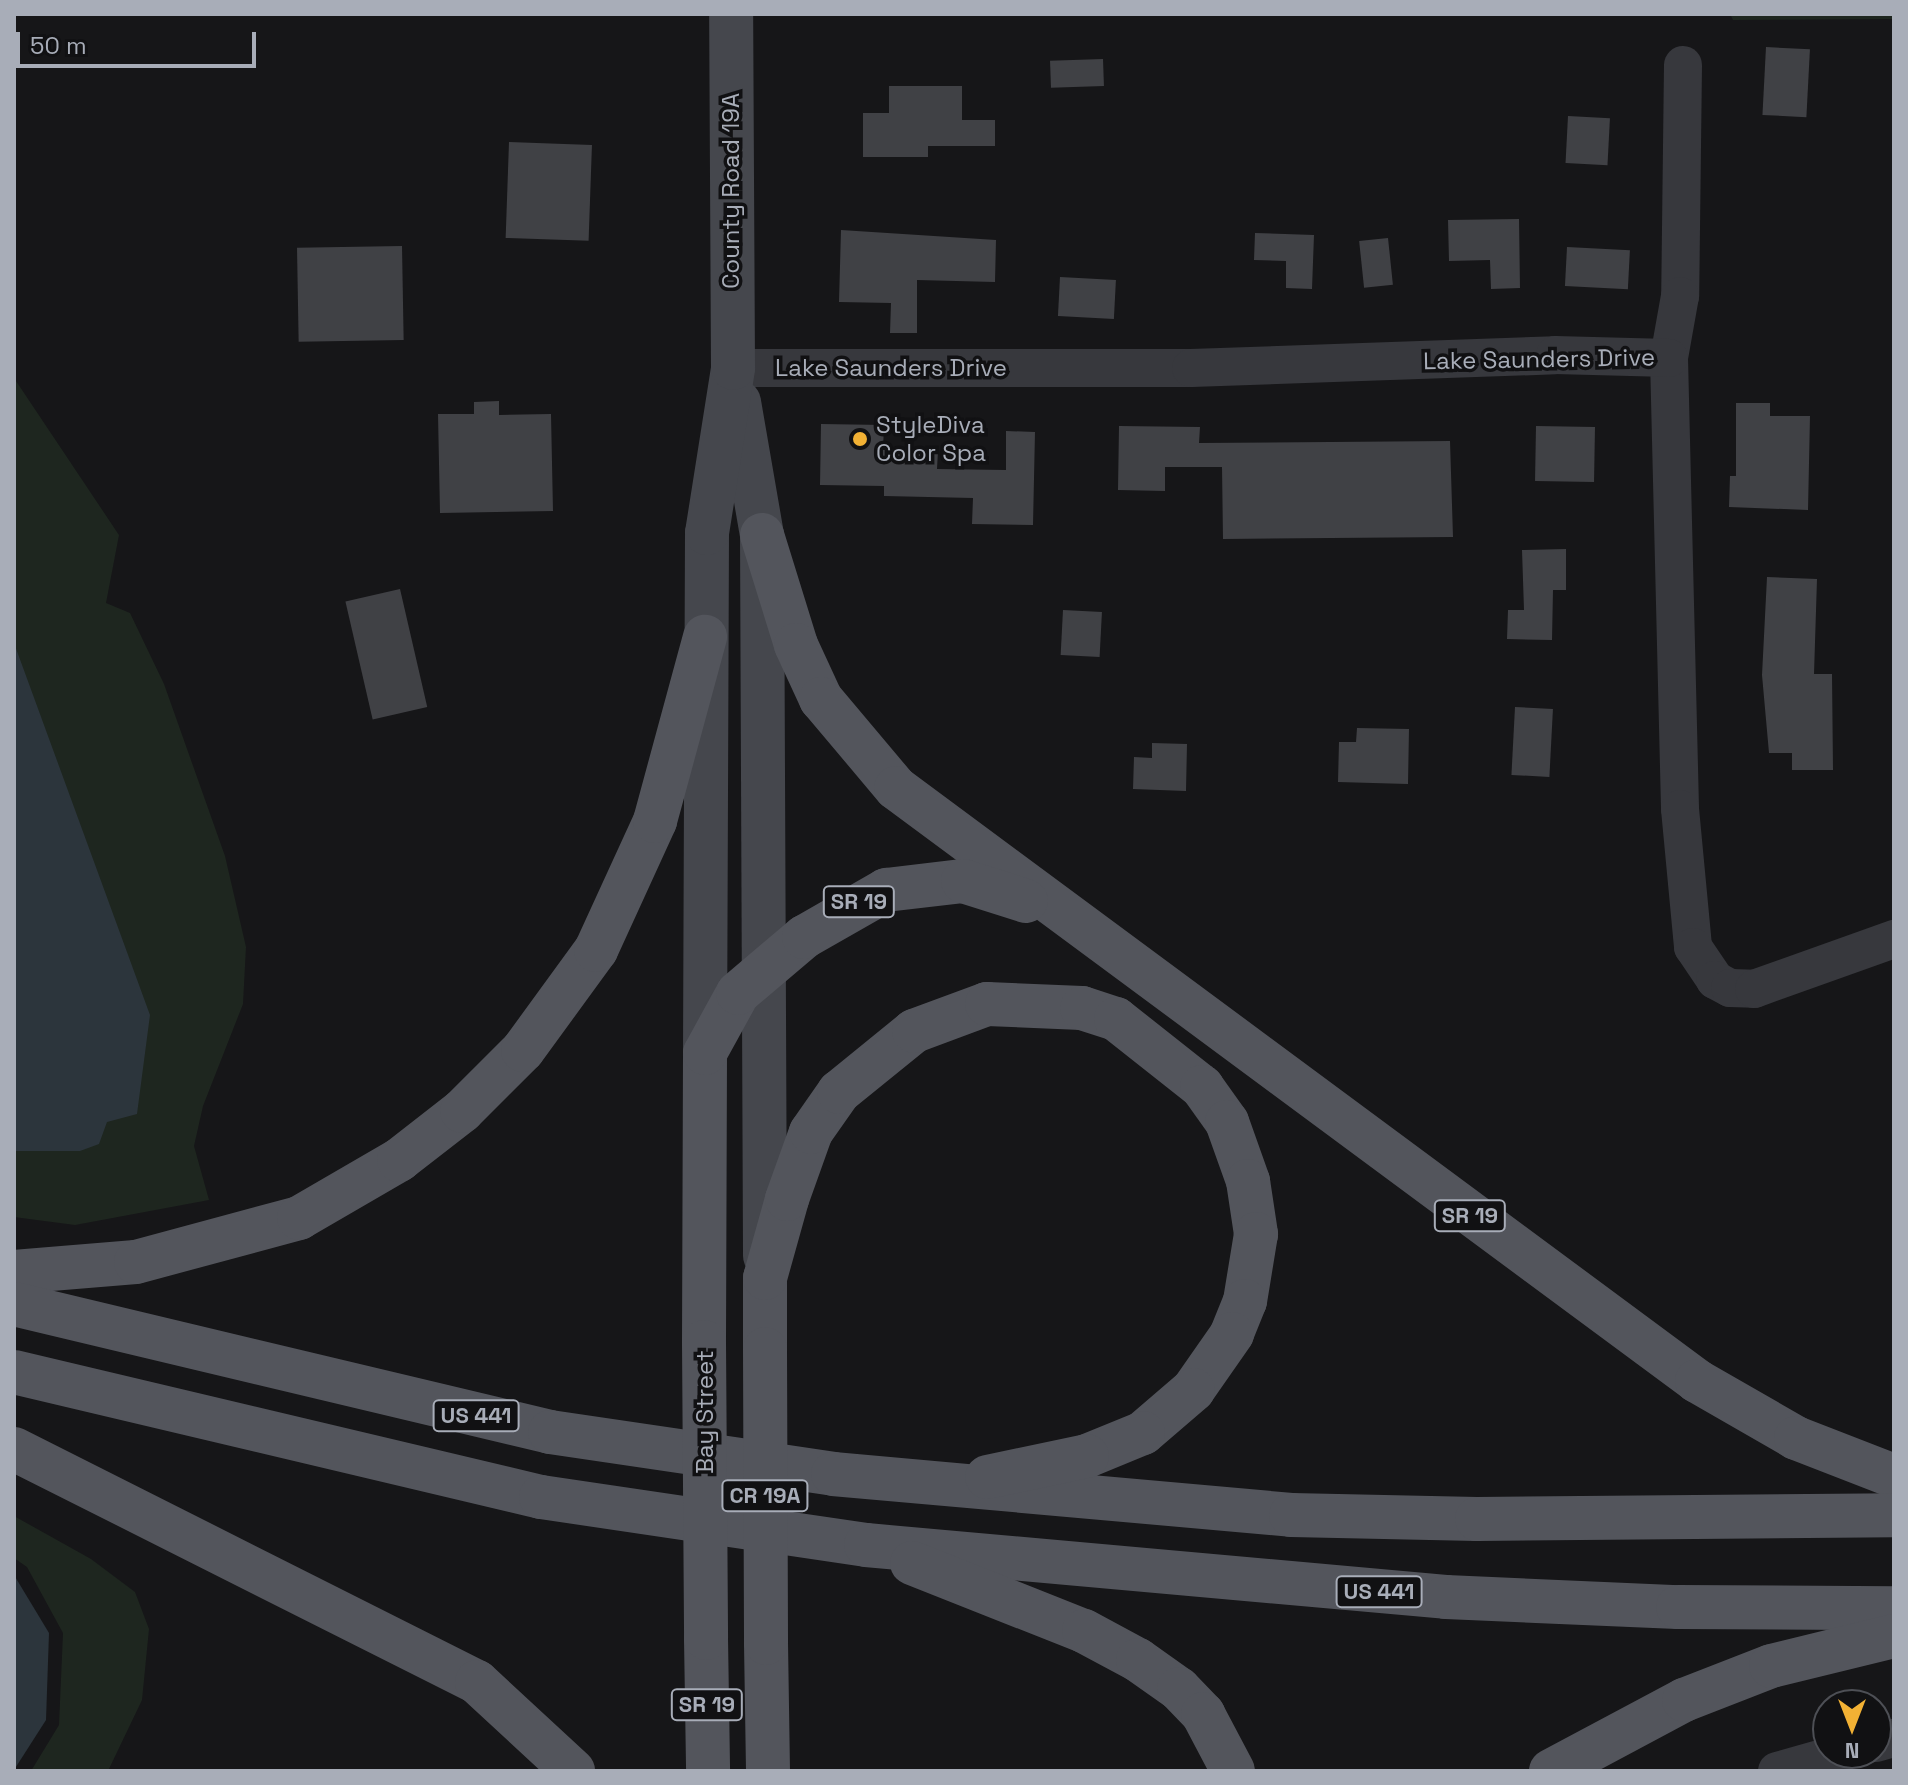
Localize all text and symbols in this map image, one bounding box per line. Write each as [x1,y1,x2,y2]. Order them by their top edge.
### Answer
scale bar [20,16,260,66]
text: 50 m [30,30,87,61]
street label: County Road 19A [717,93,745,289]
street label: Lake Saunders Drive [1423,343,1655,375]
street label: Lake Saunders Drive [775,354,1007,382]
place label: StyleDiva Color Spa [876,411,986,467]
marker: StyleDiva Color Spa [851,430,869,448]
road number: SR 19 [821,884,897,920]
road number: SR 19 [1432,1198,1508,1234]
street label: Bay Street [691,1350,719,1474]
road number: US 441 [432,1398,520,1434]
road number: CR 19A [721,1478,809,1514]
road number: US 441 [1335,1574,1423,1610]
road number: SR 19 [669,1687,745,1723]
north arrow [1812,1689,1892,1769]
text: N [1845,1737,1859,1765]

